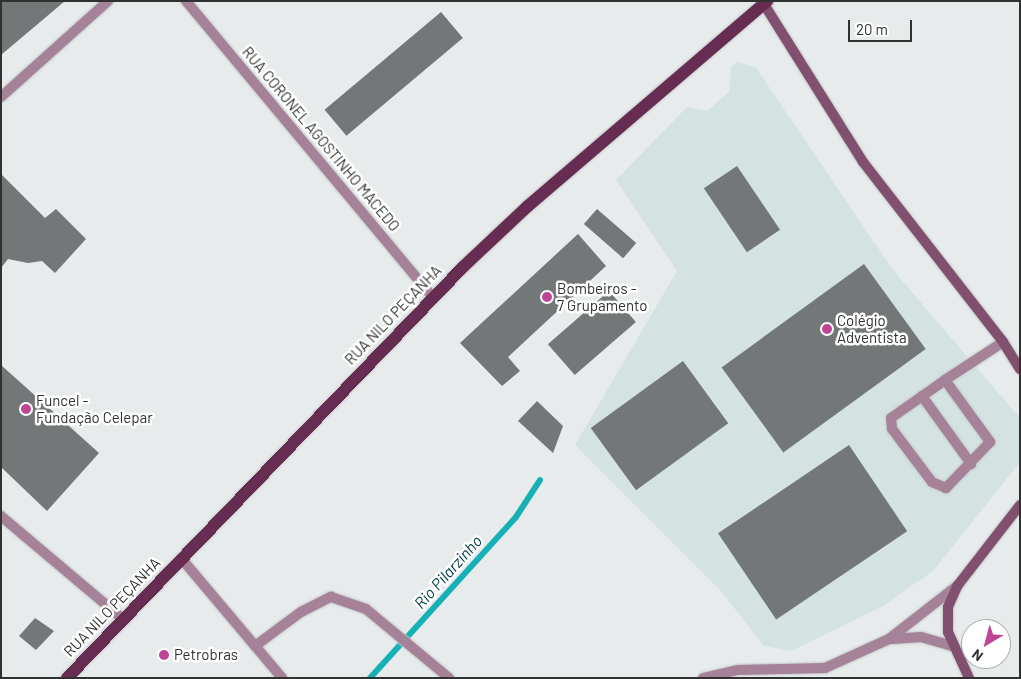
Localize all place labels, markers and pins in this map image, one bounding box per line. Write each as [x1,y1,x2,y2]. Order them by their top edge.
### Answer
place label: Bombeiros - 7 Grupamento [557,279,648,314]
marker: Bombeiros - 7 Grupamento [541,291,553,303]
place label: Colégio Adventista [837,311,907,346]
marker: Colégio Adventista [821,323,833,335]
place label: Funcel - Fundação Celepar [36,391,153,426]
marker: Funcel - Fundação Celepar [20,403,32,415]
place label: Petrobras [174,646,238,664]
marker: Petrobras [158,649,170,661]

